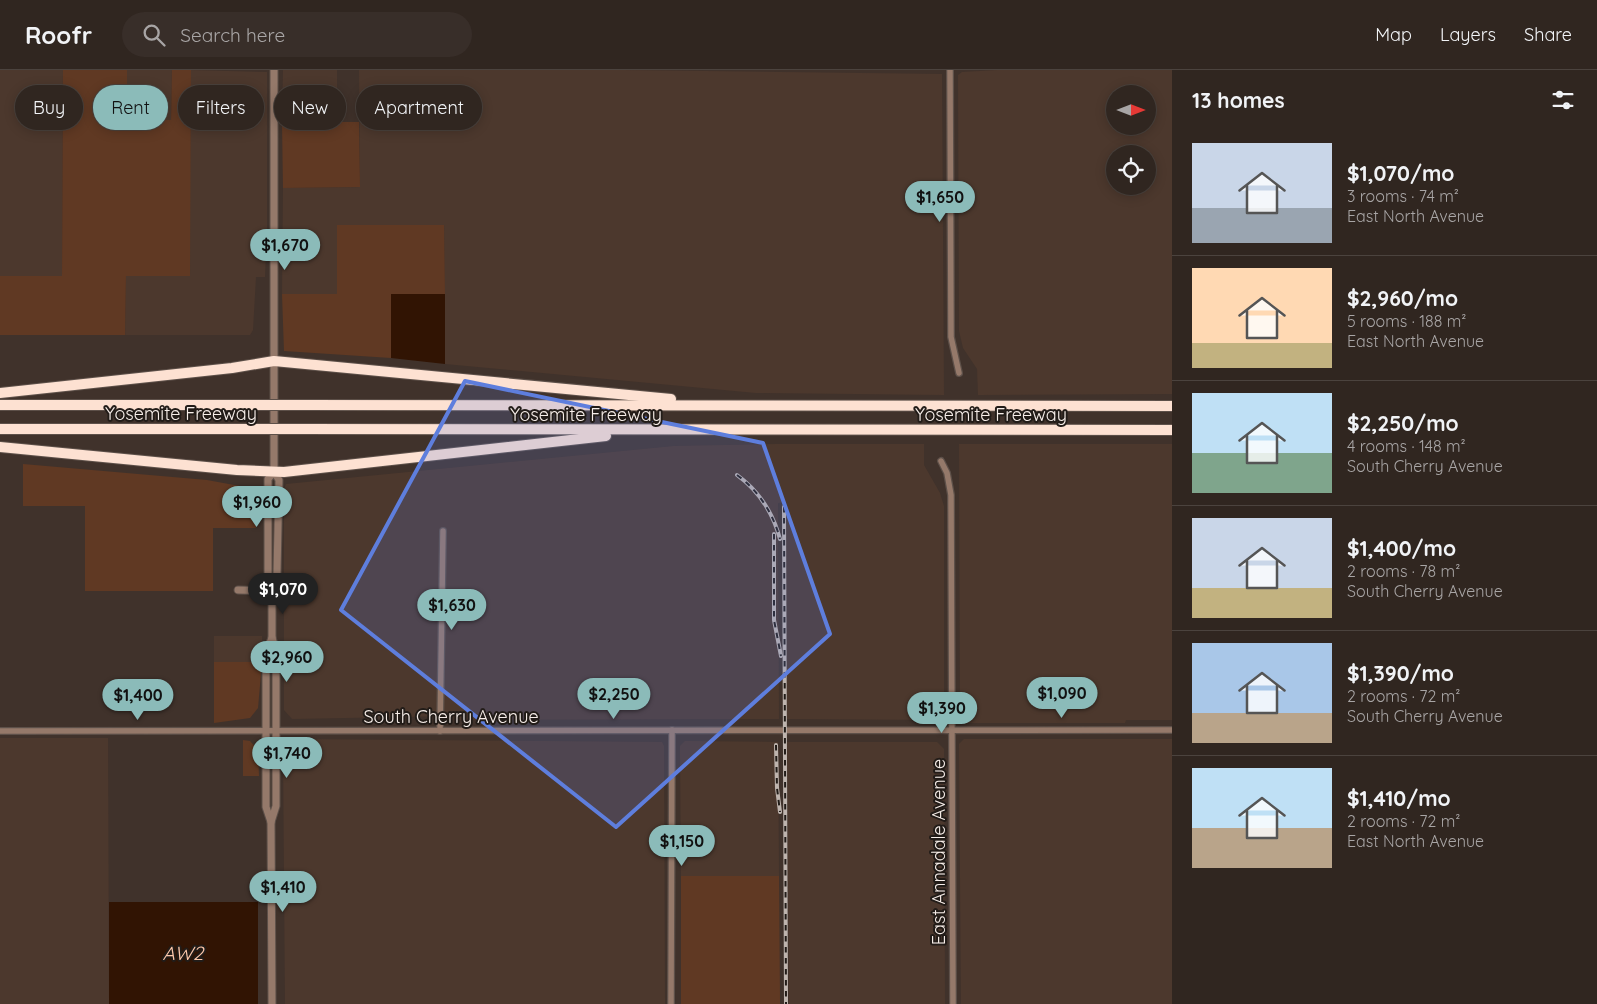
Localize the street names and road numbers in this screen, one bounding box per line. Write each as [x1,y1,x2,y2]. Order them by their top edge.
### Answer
street label: Yosemite Freeway [105,402,257,425]
street label: Yosemite Freeway [510,403,662,426]
street label: Yosemite Freeway [915,403,1067,426]
street label: South Cherry Avenue [363,705,539,728]
street label: East Annadale Avenue [927,759,950,945]

